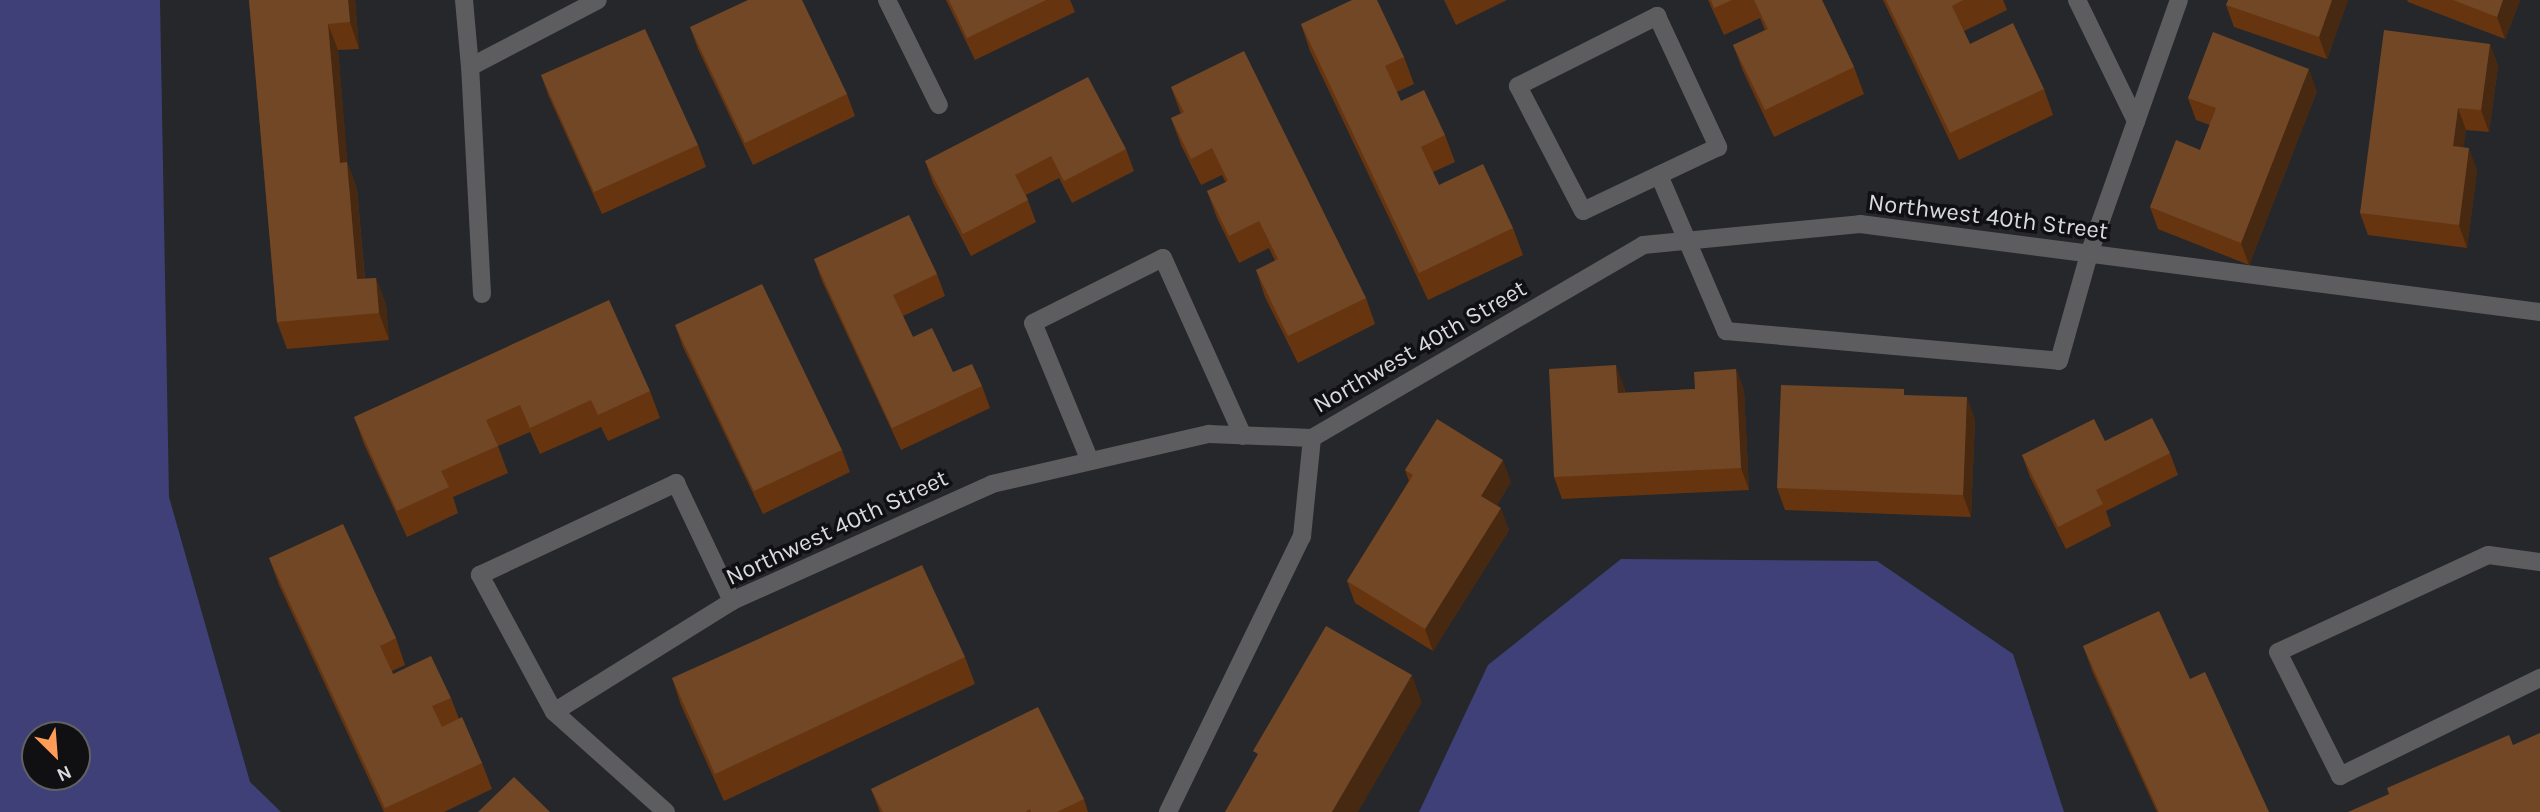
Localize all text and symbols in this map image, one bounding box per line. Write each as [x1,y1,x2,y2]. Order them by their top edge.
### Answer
street label: Northwest 40th Street [1866,188,2110,246]
street label: Northwest 40th Street [1308,274,1532,420]
street label: Northwest 40th Street [721,464,953,592]
north arrow [21,721,91,791]
text: N [53,760,75,786]

